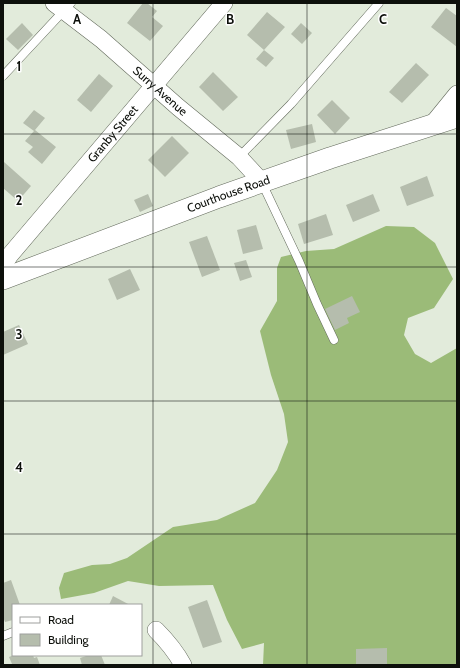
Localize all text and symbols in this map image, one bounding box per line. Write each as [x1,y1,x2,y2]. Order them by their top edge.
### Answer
text: A [73,11,82,27]
text: B [226,11,234,27]
text: C [379,11,387,27]
text: 1 [17,58,21,74]
street label: Surry Avenue [130,63,191,119]
street label: Granby Street [84,102,141,165]
street label: Courthouse Road [185,172,272,216]
text: 2 [16,192,23,208]
text: 3 [15,326,23,342]
text: 4 [15,459,23,475]
legend [12,604,142,656]
text: Road [48,612,74,627]
text: Building [48,632,90,647]

